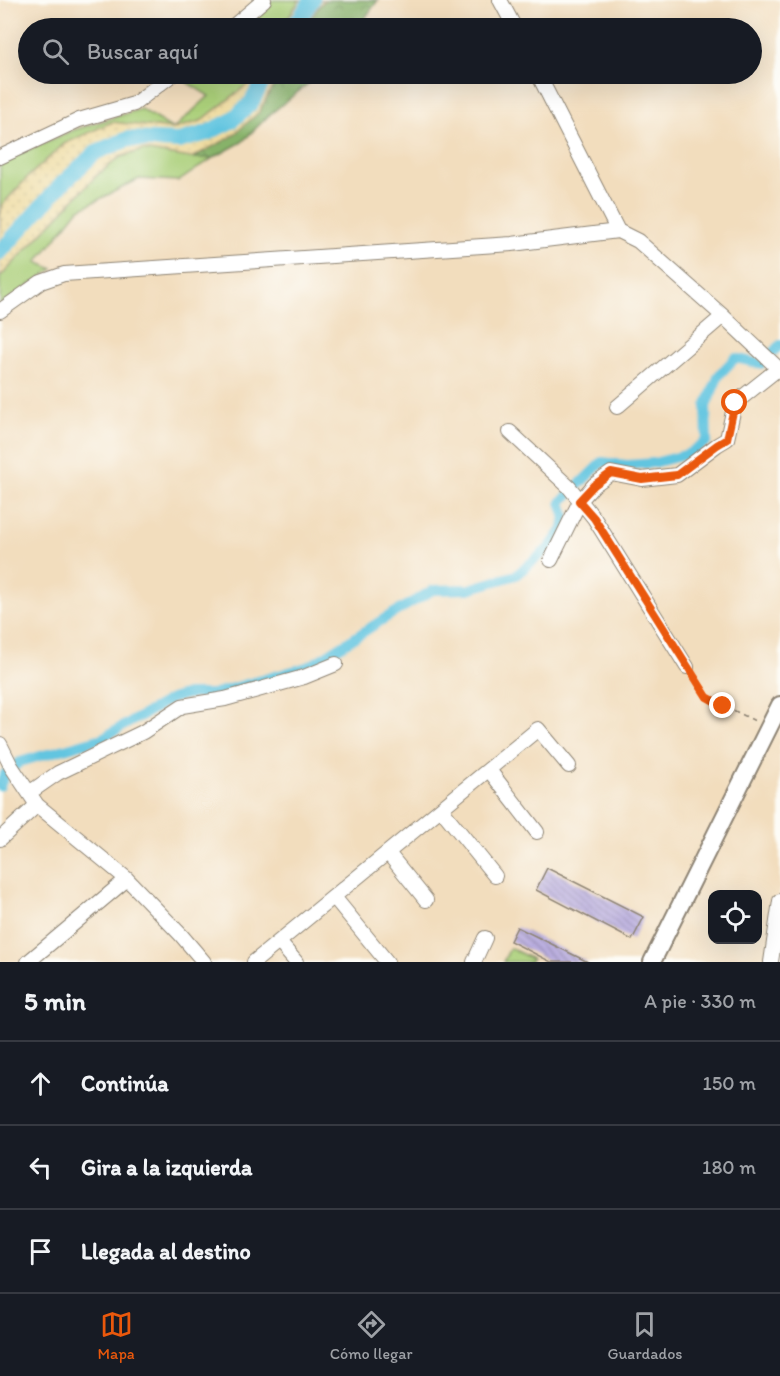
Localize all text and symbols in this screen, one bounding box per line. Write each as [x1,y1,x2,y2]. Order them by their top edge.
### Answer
search box [18,18,762,84]
icon: search [39,35,72,68]
text: Buscar aquí [87,38,198,65]
route start [721,389,747,415]
route end [709,692,735,718]
map controls [708,890,762,944]
button: locate [708,890,762,944]
text: 5 min [24,985,86,1017]
text: A pie · 330 m [644,989,756,1013]
icon: ahead [24,1067,57,1100]
text: Continúa [81,1070,169,1097]
text: 150 m [703,1071,756,1095]
icon: left [24,1151,57,1184]
text: Gira a la izquierda [81,1154,252,1181]
text: 180 m [702,1155,756,1179]
icon: arrive [24,1235,57,1268]
text: Llegada al destino [81,1238,251,1265]
tab: Mapa [97,1308,135,1363]
tab: Cómo llegar [330,1308,413,1363]
tab: Guardados [607,1308,682,1363]

